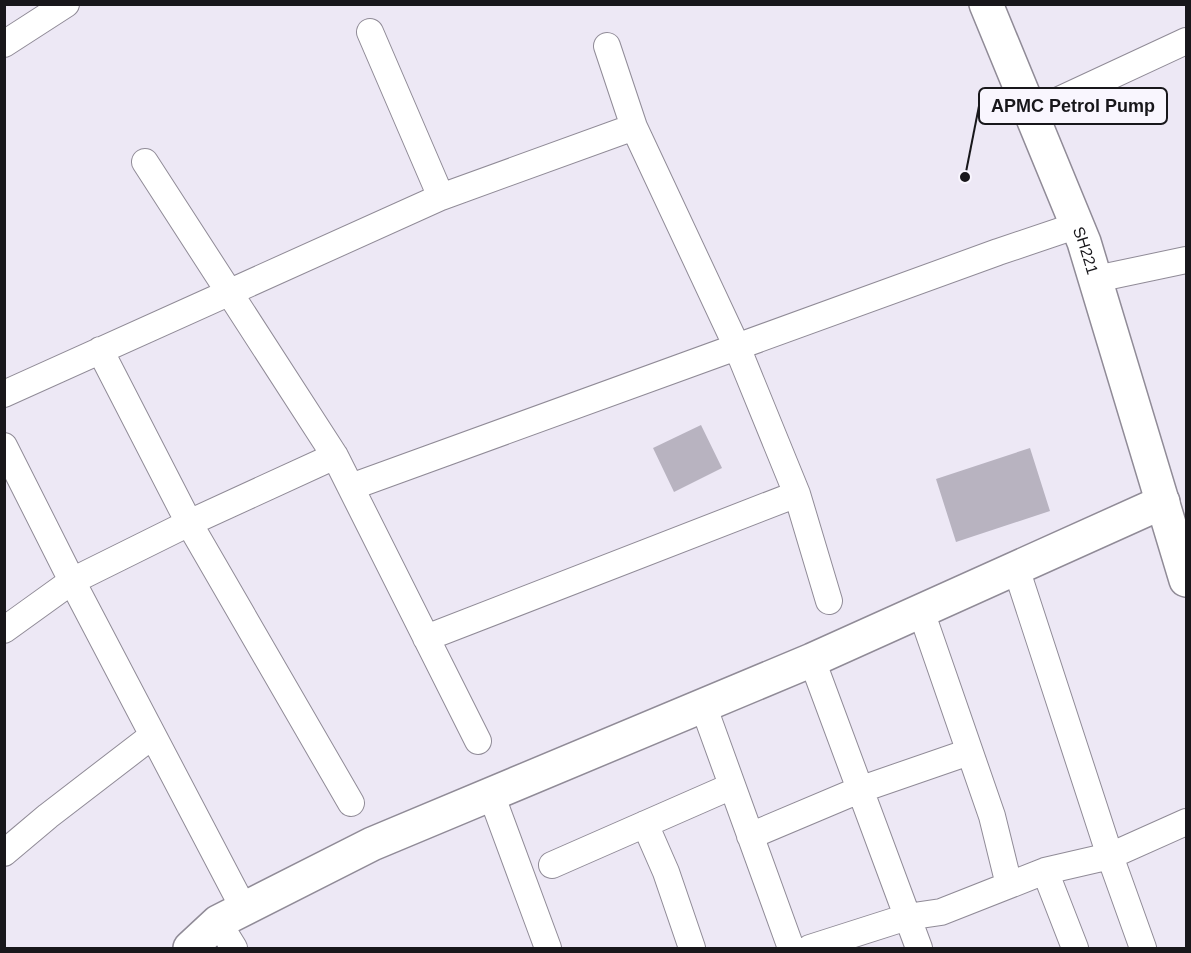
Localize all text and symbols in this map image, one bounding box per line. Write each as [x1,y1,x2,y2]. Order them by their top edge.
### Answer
callout: APMC Petrol Pump [979,88,1167,124]
text: APMC Petrol Pump [991,96,1155,116]
street label: SH221 [1070,224,1102,276]

